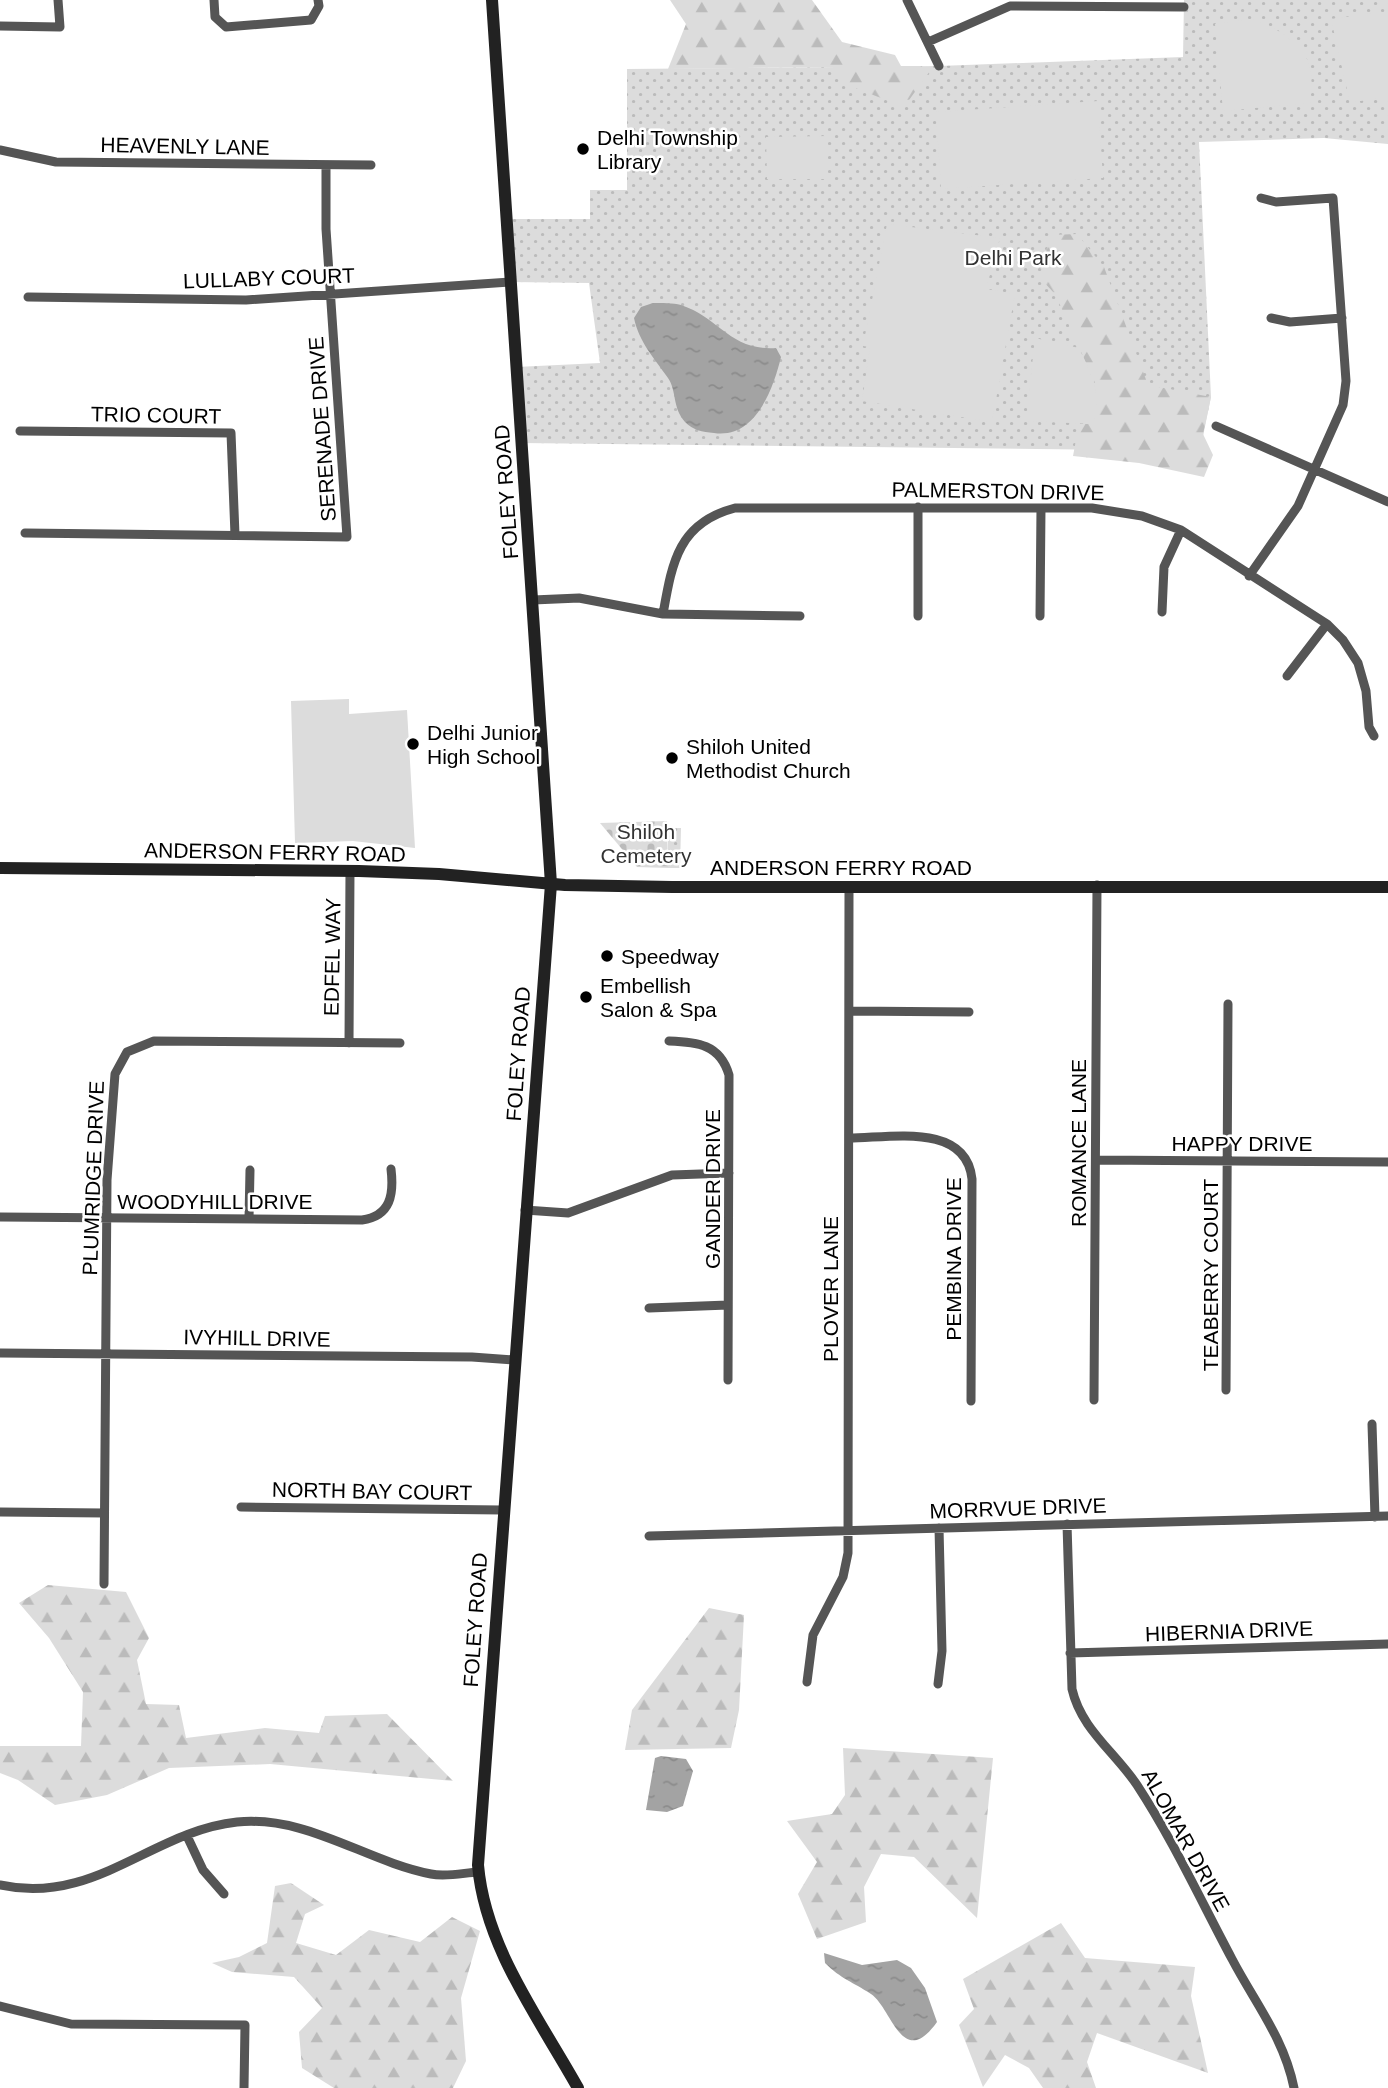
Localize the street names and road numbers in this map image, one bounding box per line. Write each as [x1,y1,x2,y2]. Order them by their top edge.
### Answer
street label: HEAVENLY LANE [100,133,270,159]
street label: LULLABY COURT [183,264,355,292]
street label: SERENADE DRIVE [304,336,340,522]
street label: TRIO COURT [91,402,221,428]
street label: FOLEY ROAD [490,424,522,560]
street label: PALMERSTON DRIVE [891,478,1105,504]
street label: ANDERSON FERRY ROAD [144,838,406,866]
street label: ANDERSON FERRY ROAD [710,856,972,879]
street label: EDFEL WAY [319,898,345,1016]
street label: FOLEY ROAD [502,986,534,1122]
street label: ROMANCE LANE [1067,1059,1090,1227]
street label: PLUMRIDGE DRIVE [78,1080,108,1276]
street label: GANDER DRIVE [701,1109,724,1269]
street label: HAPPY DRIVE [1172,1132,1312,1155]
street label: PEMBINA DRIVE [942,1177,965,1341]
street label: TEABERRY COURT [1199,1179,1222,1371]
street label: WOODYHILL DRIVE [117,1190,313,1213]
street label: PLOVER LANE [819,1216,842,1362]
street label: IVYHILL DRIVE [183,1325,331,1351]
street label: NORTH BAY COURT [272,1478,473,1504]
street label: MORRVUE DRIVE [929,1493,1107,1523]
street label: FOLEY ROAD [459,1552,491,1688]
street label: HIBERNIA DRIVE [1145,1617,1313,1645]
street label: ALOMAR DRIVE [1137,1765,1235,1915]

